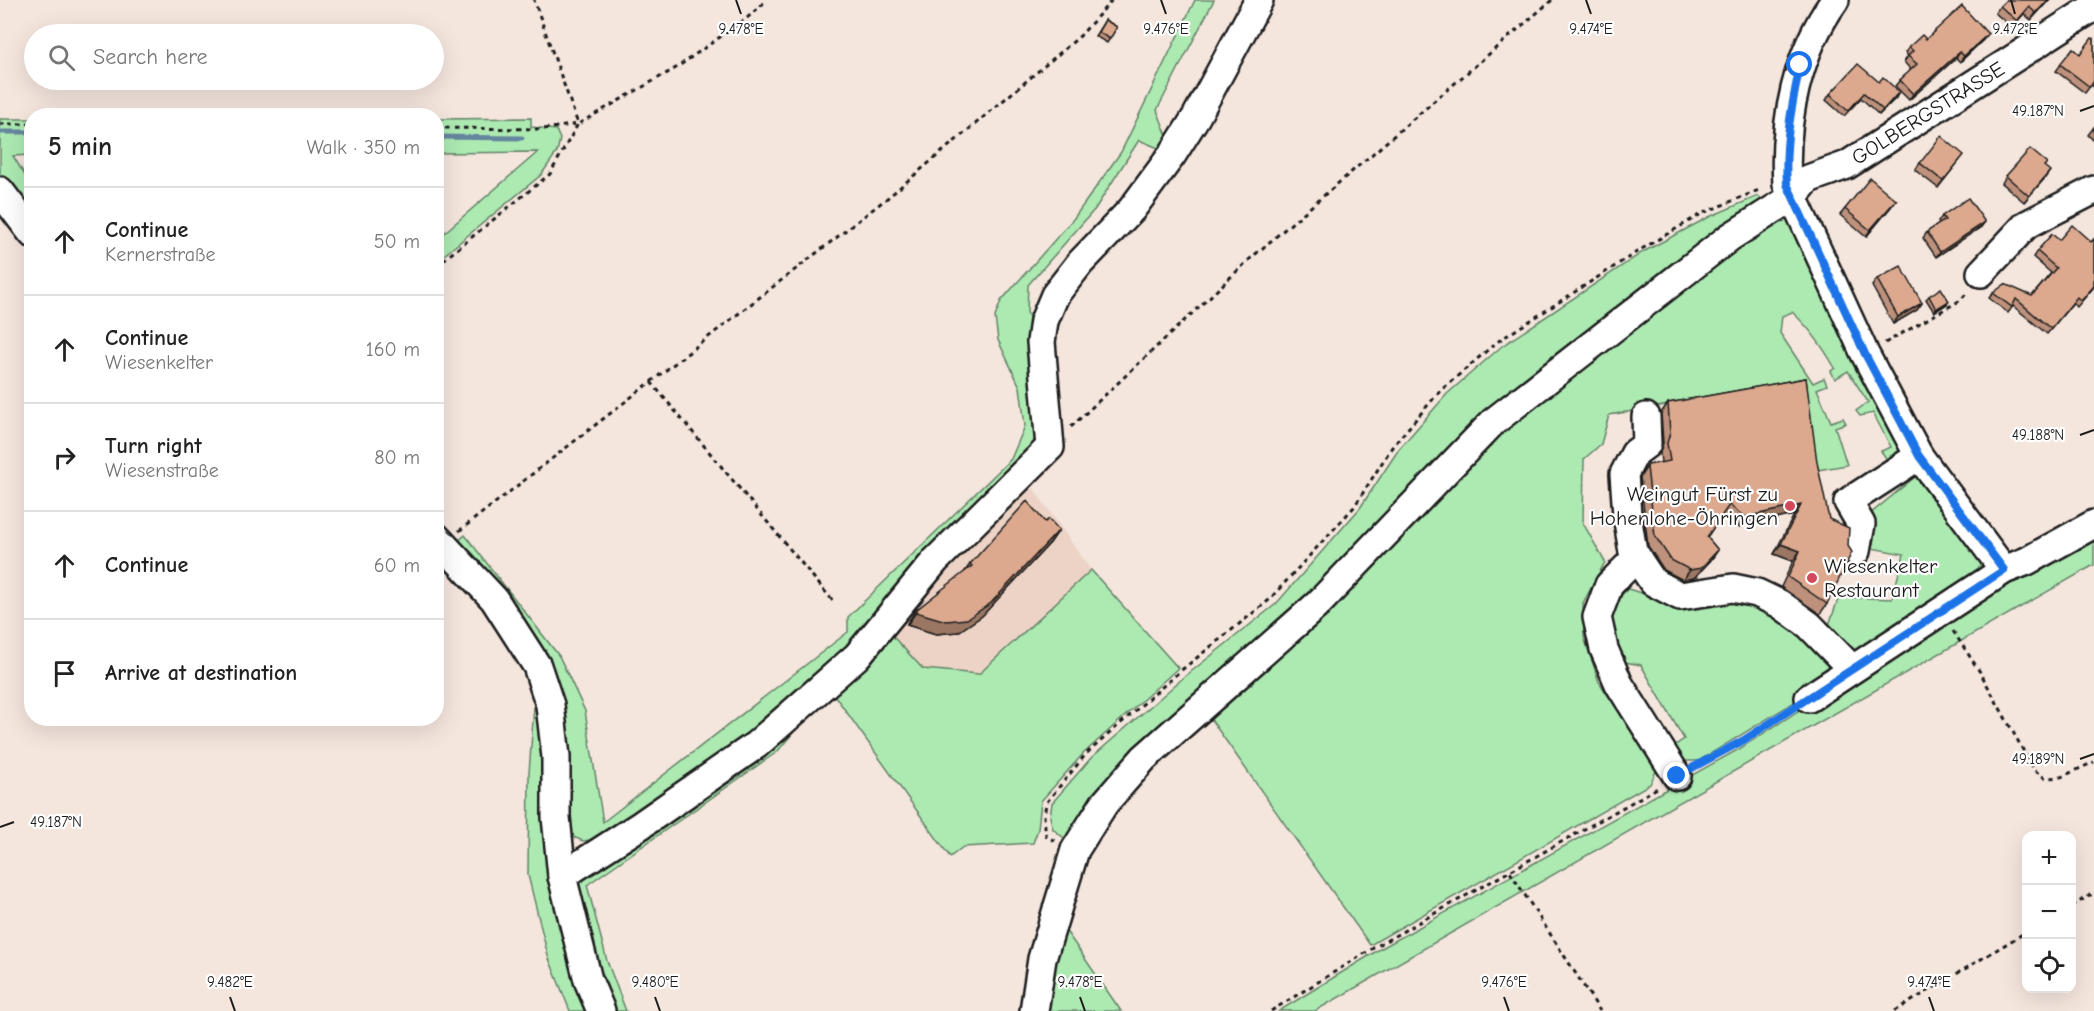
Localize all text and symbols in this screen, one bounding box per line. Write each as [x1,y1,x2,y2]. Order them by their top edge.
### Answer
text: 9.478°E [718,20,764,38]
text: 9.476°E [1143,20,1189,38]
text: 9.474°E [1569,20,1613,38]
text: 9.472°E [1992,20,2038,38]
search box [24,24,444,90]
icon: search [45,41,78,74]
text: Search here [93,44,208,70]
route start [1786,51,1812,77]
street label: GOLBERGSTRASSE [1847,56,2009,170]
text: 49.187°N [2012,102,2064,120]
text: 5 min [48,132,112,162]
text: Walk · 350 m [306,136,420,159]
text: Continue [105,217,188,243]
icon: ahead [48,225,81,258]
text: 50 m [374,230,420,253]
text: Kernerstraße [105,243,216,266]
text: Continue [105,325,188,351]
icon: ahead [48,333,81,366]
text: 160 m [366,338,420,361]
text: Wiesenkelter [105,351,213,374]
text: 49.188°N [2012,426,2064,444]
text: Turn right [105,433,202,459]
icon: right [48,441,81,474]
text: 80 m [374,446,420,469]
text: Wiesenstraße [105,459,219,482]
place label: Weingut Fürst zu Hohenlohe-Öhringen [1590,482,1778,530]
marker: Weingut Fürst zu Hohenlohe-Öhringen [1783,499,1797,513]
icon: ahead [48,549,81,582]
text: Continue [105,552,188,578]
text: 60 m [374,554,420,577]
place label: Wiesenkelter Restaurant [1824,554,1938,602]
marker: Wiesenkelter Restaurant [1805,571,1819,585]
icon: arrive [48,657,81,690]
text: Arrive at destination [105,660,297,686]
text: 49.189°N [2012,750,2064,768]
route end [1663,762,1689,788]
text: 49.187°N [30,813,82,831]
map controls [2022,831,2076,993]
button: + [2022,831,2076,885]
button: − [2022,885,2076,939]
button: locate [2022,939,2076,993]
text: 9.482°E [207,973,253,991]
text: 9.480°E [631,973,679,991]
text: 9.478°E [1057,973,1103,991]
text: 9.476°E [1481,973,1527,991]
text: 9.474°E [1907,973,1951,991]

